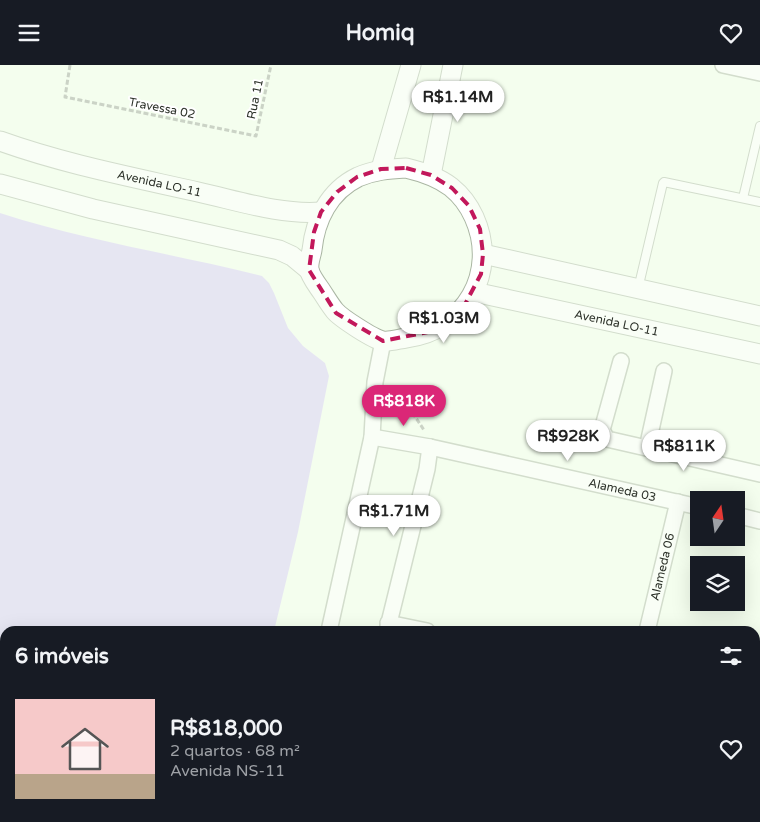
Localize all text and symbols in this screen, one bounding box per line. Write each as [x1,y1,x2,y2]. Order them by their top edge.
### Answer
icon: menu [15,19,43,47]
icon: heart [717,19,745,47]
text: Homiq [345,20,415,46]
street label: Rua 11 [244,78,266,120]
pin: R$1.14M [412,80,504,123]
text: R$1.14M [422,87,494,107]
street label: Travessa 02 [128,95,196,121]
street label: Avenida LO-11 [116,167,203,200]
pin: R$1.03M [398,301,490,344]
street label: Avenida LO-11 [573,307,660,339]
text: R$1.03M [408,308,480,328]
pin: R$818K [363,385,445,427]
text: R$818K [373,391,435,411]
pin: R$928K [527,419,609,462]
text: R$928K [537,426,599,446]
pin: R$811K [643,429,725,472]
text: R$811K [653,436,715,456]
street label: Alameda 03 [587,476,658,504]
north arrow [690,491,745,546]
map controls [690,491,745,611]
pin: R$1.71M [348,495,440,537]
text: R$1.71M [359,501,429,521]
street label: Alameda 06 [648,532,677,602]
button: layers [690,556,745,611]
icon: filters [717,642,745,670]
text: 6 imóveis [15,644,109,669]
text: R$818,000 [170,716,282,741]
icon: home [55,719,115,779]
icon: heart [717,735,745,763]
text: 2 quartos · 68 m² [170,741,300,761]
text: Avenida NS-11 [170,761,285,781]

